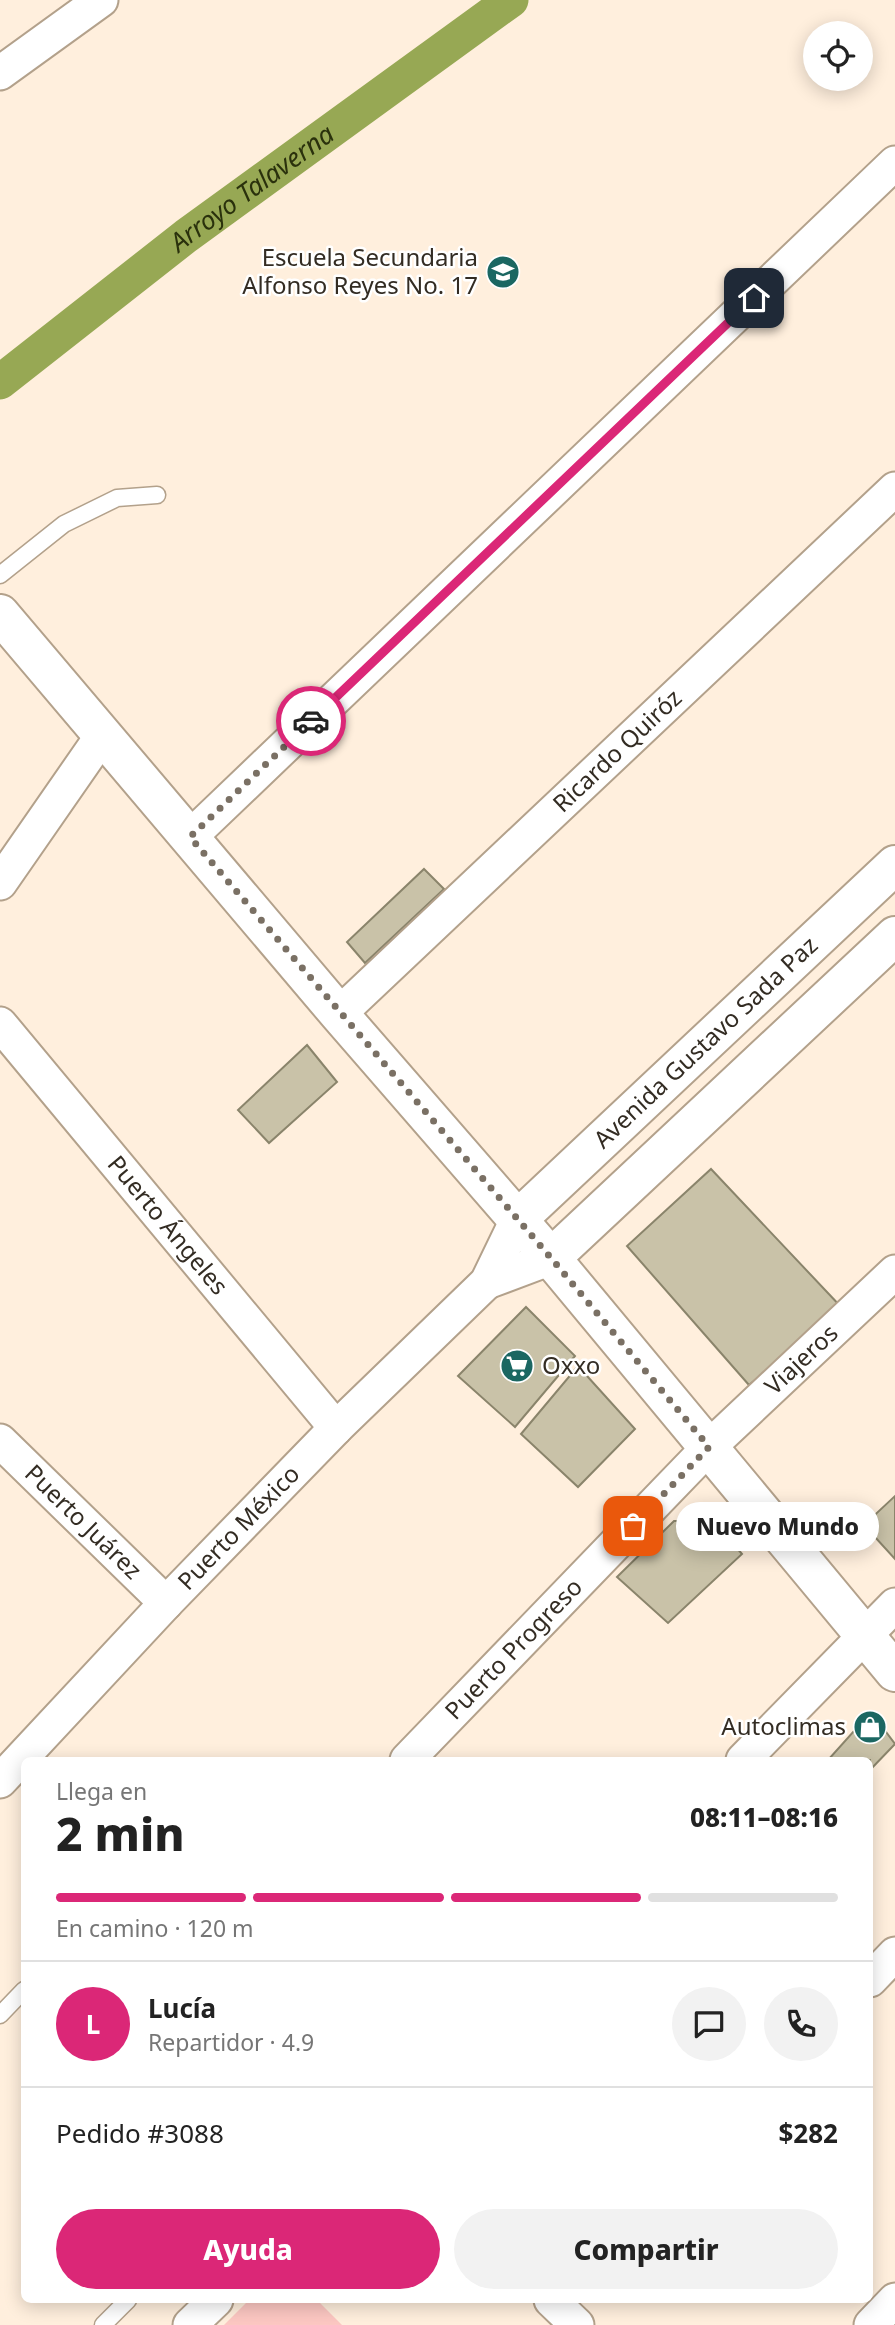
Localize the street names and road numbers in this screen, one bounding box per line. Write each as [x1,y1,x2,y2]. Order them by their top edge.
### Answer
street label: Ricardo Quiróz [545,681,688,819]
street label: Avenida Gustavo Sada Paz [586,928,824,1155]
street label: Puerto Ángeles [101,1148,236,1301]
street label: Viajeros [757,1316,844,1401]
street label: Puerto Juárez [18,1456,150,1586]
street label: Puerto México [170,1457,306,1597]
street label: Puerto Progreso [437,1570,589,1726]

